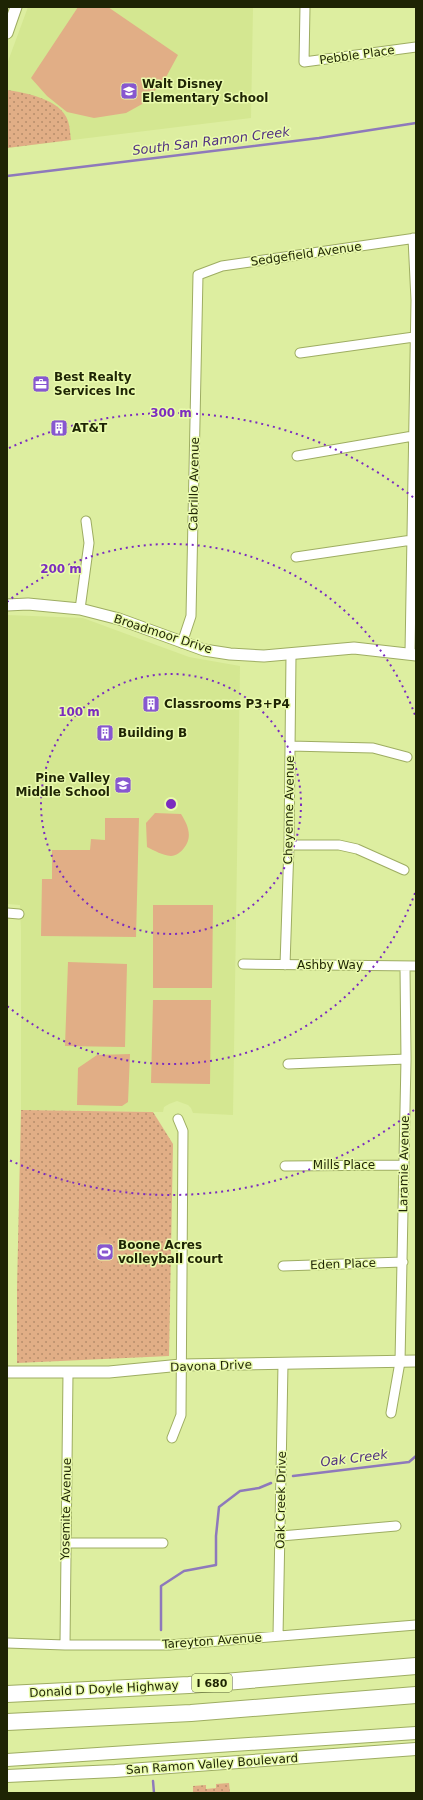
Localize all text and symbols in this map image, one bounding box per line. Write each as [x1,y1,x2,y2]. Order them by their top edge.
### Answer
street label: Pebble Place [318,43,396,67]
place label: Walt Disney Elementary School [142,77,268,105]
school or university icon: Walt Disney Elementary School [119,81,139,101]
water label: South San Ramon Creek [131,124,291,158]
street label: Sedgefield Avenue [250,239,362,269]
place label: Best Realty Services Inc [54,370,135,398]
office icon: Best Realty Services Inc [31,374,51,394]
text: 300 m [150,406,192,420]
building icon: AT&T [49,418,69,438]
place label: AT&T [72,421,108,435]
street label: Cabrillo Avenue [186,437,202,531]
text: 200 m [40,562,82,576]
street label: Broadmoor Drive [112,612,214,656]
building icon: Classrooms P3+P4 [141,694,161,714]
place label: Classrooms P3+P4 [164,697,290,711]
text: 100 m [58,705,100,719]
building icon: Building B [95,723,115,743]
place label: Building B [118,726,187,740]
street label: Cheyenne Avenue [281,755,297,865]
place label: Pine Valley Middle School [15,771,110,799]
school or university icon: Pine Valley Middle School [113,775,133,795]
centre of rings [164,797,178,811]
street label: Ashby Way [297,958,363,972]
street label: Laramie Avenue [396,1115,412,1213]
street label: Mills Place [313,1158,375,1172]
place label: Boone Acres volleyball court [118,1238,223,1266]
sports icon: Boone Acres volleyball court [95,1242,115,1262]
street label: Eden Place [310,1256,376,1272]
street label: Davona Drive [170,1358,252,1374]
water label: Oak Creek [319,1446,389,1470]
street label: Oak Creek Drive [273,1451,289,1549]
street label: Yosemite Avenue [58,1458,74,1561]
street label: Tareyton Avenue [161,1631,262,1652]
road number: I 680 [192,1674,232,1692]
street label: Donald D Doyle Highway [29,1678,179,1700]
street label: San Ramon Valley Boulevard [125,1751,299,1777]

